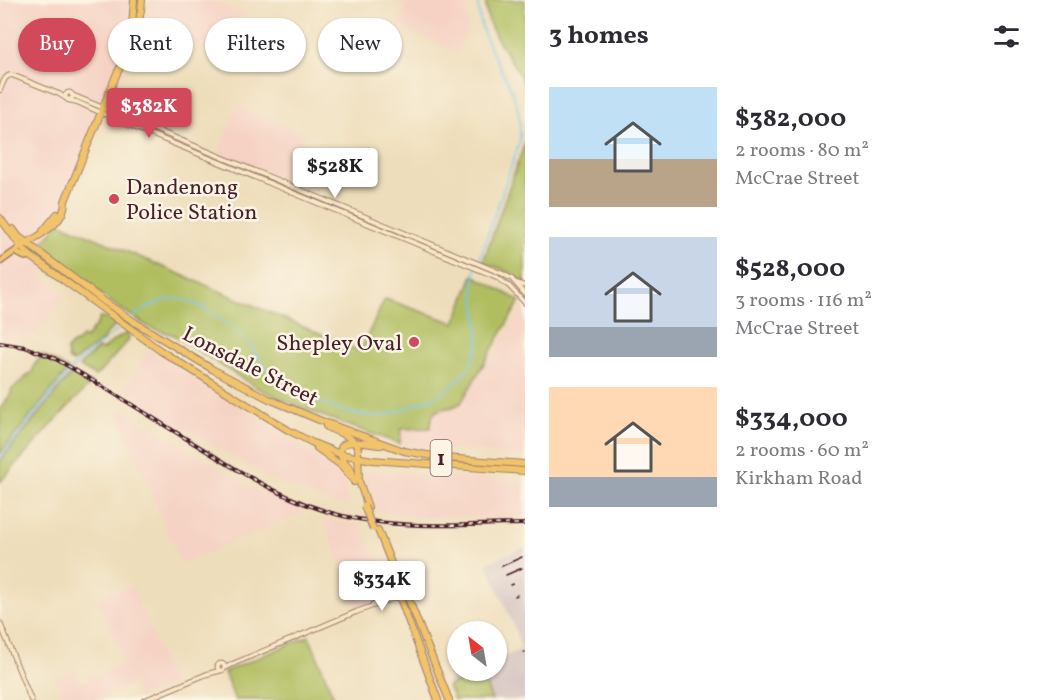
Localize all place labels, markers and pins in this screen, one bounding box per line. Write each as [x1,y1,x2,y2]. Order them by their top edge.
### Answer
pin: $382K [107,88,191,139]
pin: $528K [293,148,377,199]
place label: Dandenong Police Station [126,173,257,229]
marker: Dandenong Police Station [107,192,121,206]
place label: Shepley Oval [276,329,402,360]
marker: Shepley Oval [407,335,421,349]
pin: $334K [340,561,424,612]

